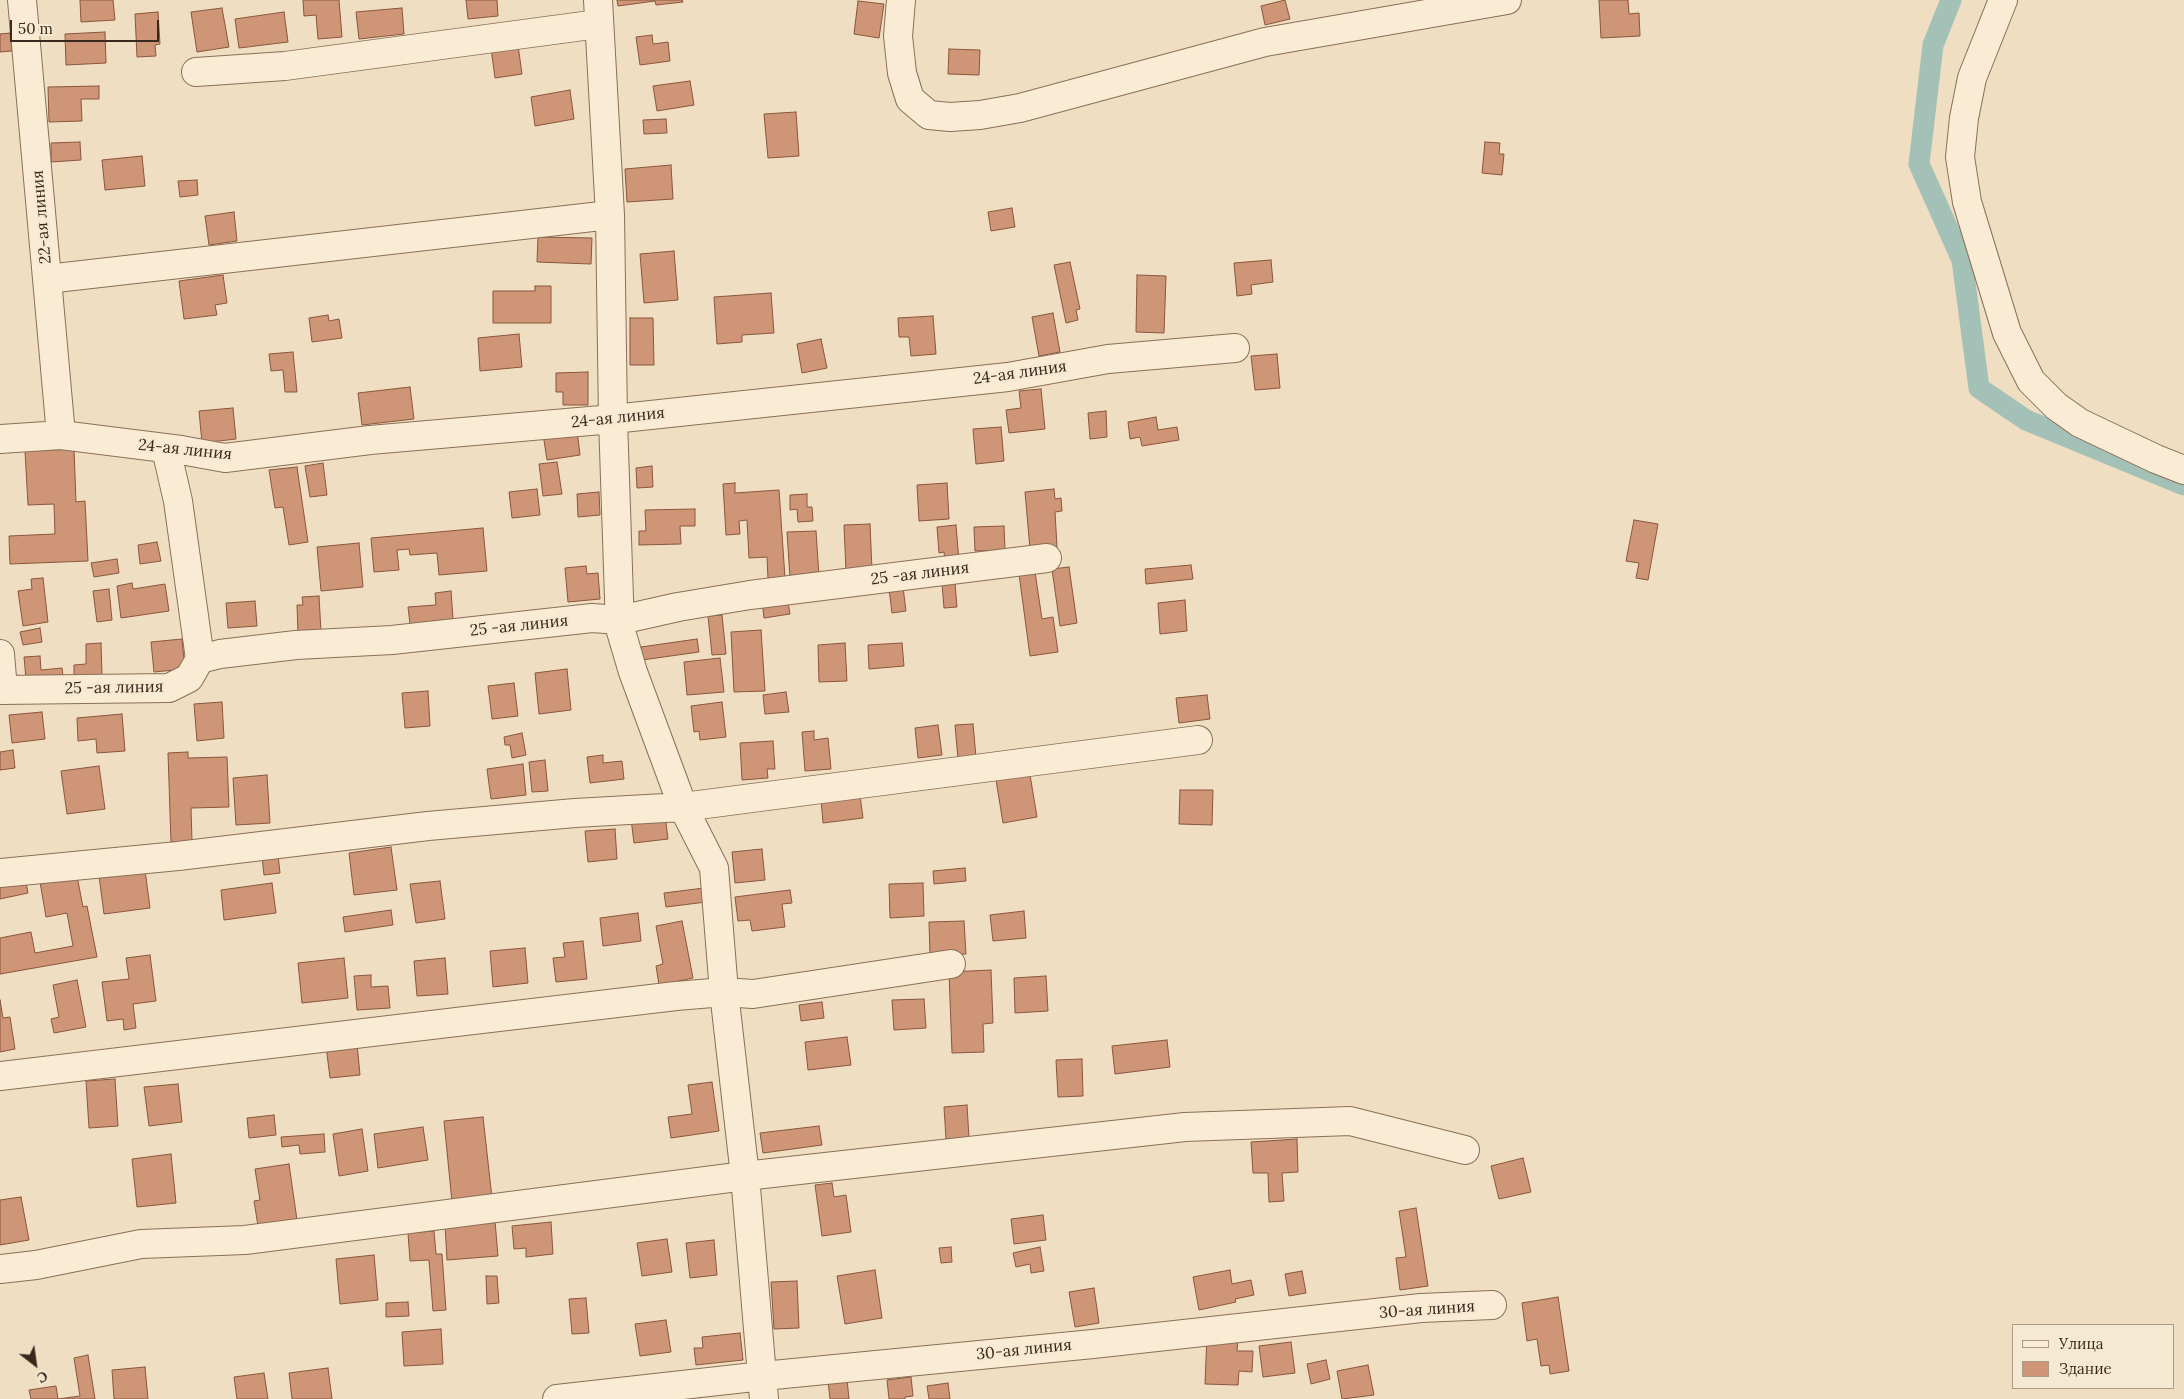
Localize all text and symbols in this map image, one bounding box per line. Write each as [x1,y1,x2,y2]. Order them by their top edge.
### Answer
scale bar [12,10,161,42]
text: 50 m [18,19,53,38]
street label: 22-ая линия [28,169,56,265]
street label: 24-ая линия [972,357,1068,389]
street label: 24-ая линия [570,404,666,432]
street label: 24-ая линия [137,436,233,464]
street label: 25 -ая линия [870,558,970,590]
street label: 25 -ая линия [469,611,569,641]
street label: 25 -ая линия [64,678,164,698]
street label: 30-ая линия [1378,1297,1476,1323]
legend [2012,1324,2174,1389]
text: Улица [2059,1334,2103,1353]
street label: 30-ая линия [975,1335,1073,1365]
north arrow [10,1339,60,1389]
text: Здание [2059,1359,2112,1378]
text: С [34,1367,51,1387]

